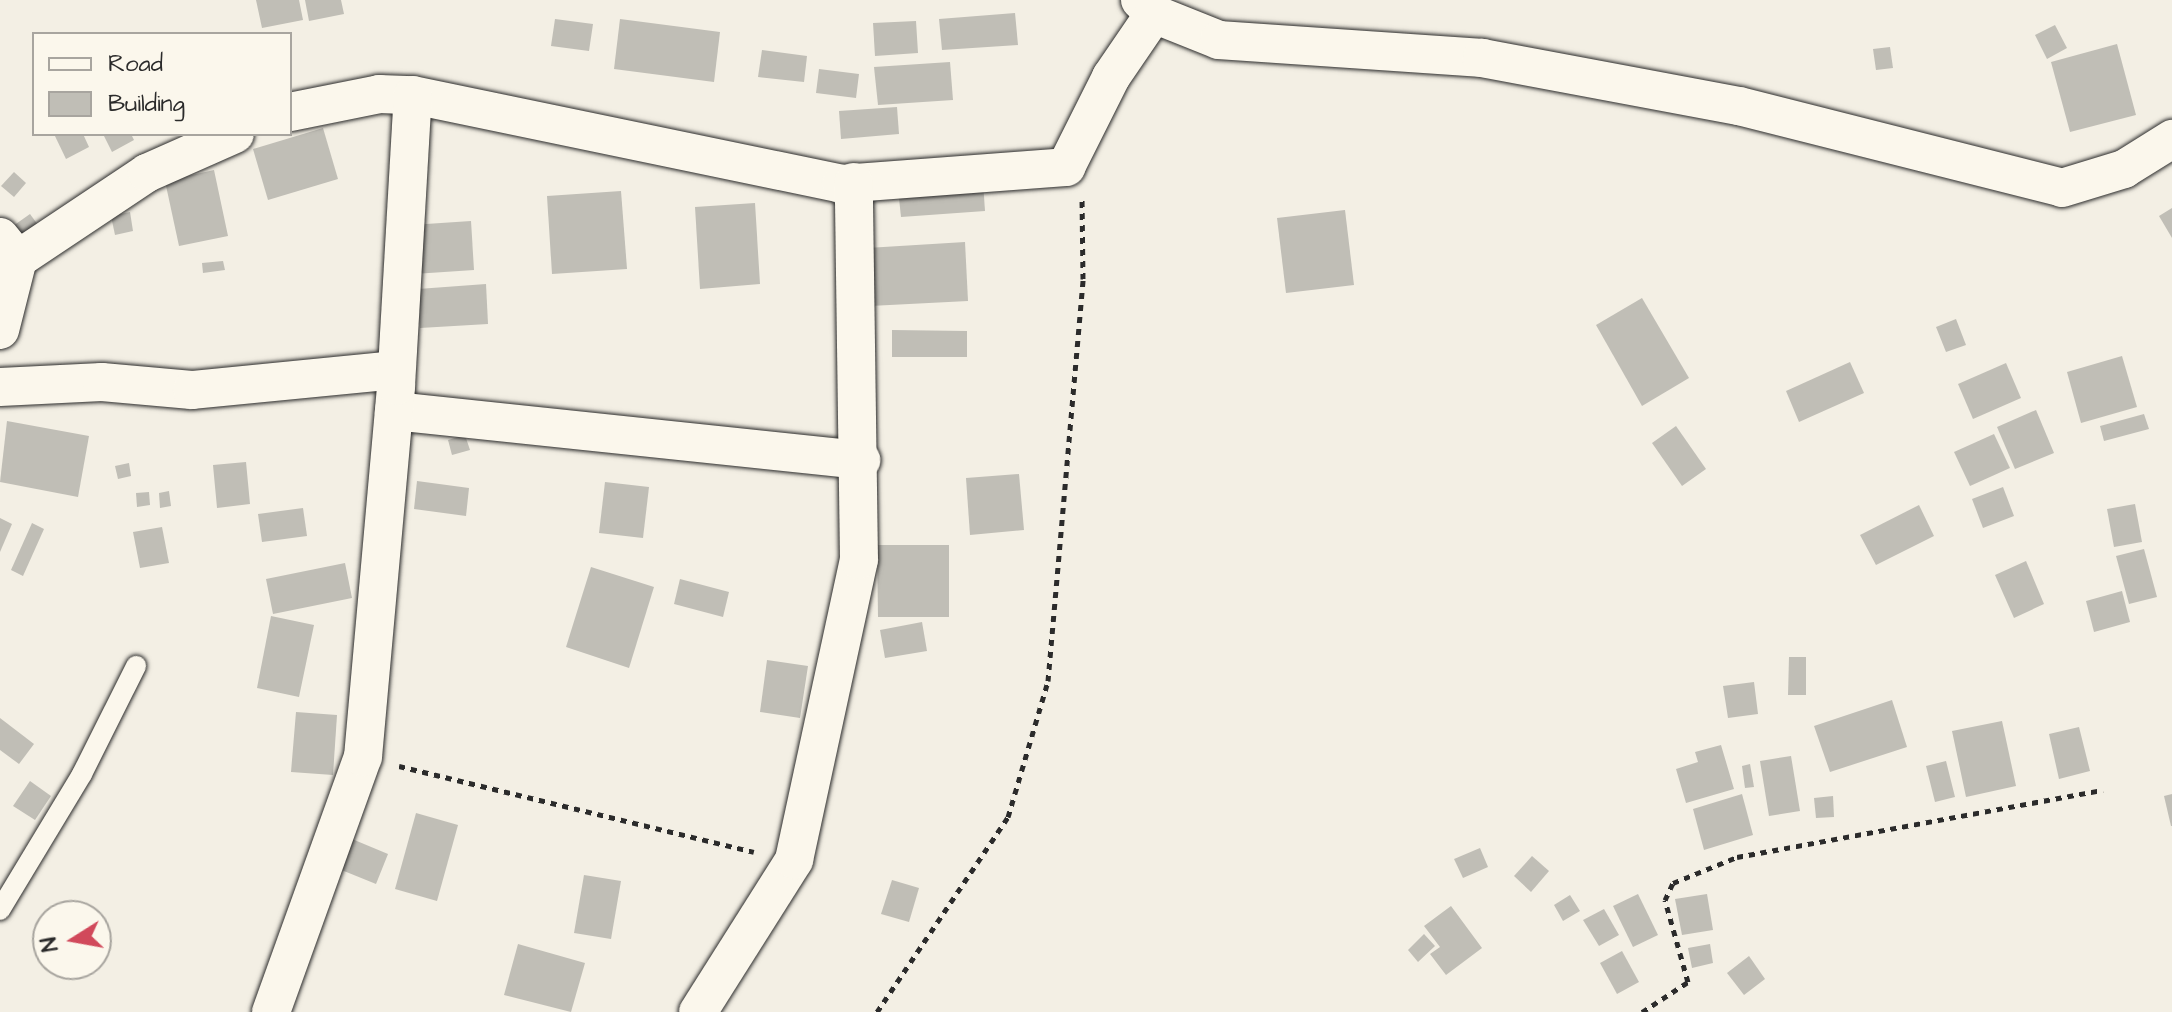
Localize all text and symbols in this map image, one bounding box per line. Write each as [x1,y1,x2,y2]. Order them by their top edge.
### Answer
legend [32,32,292,136]
text: Road [108,47,163,81]
text: Building [108,87,185,121]
north arrow [32,900,112,980]
text: N [33,935,66,954]

